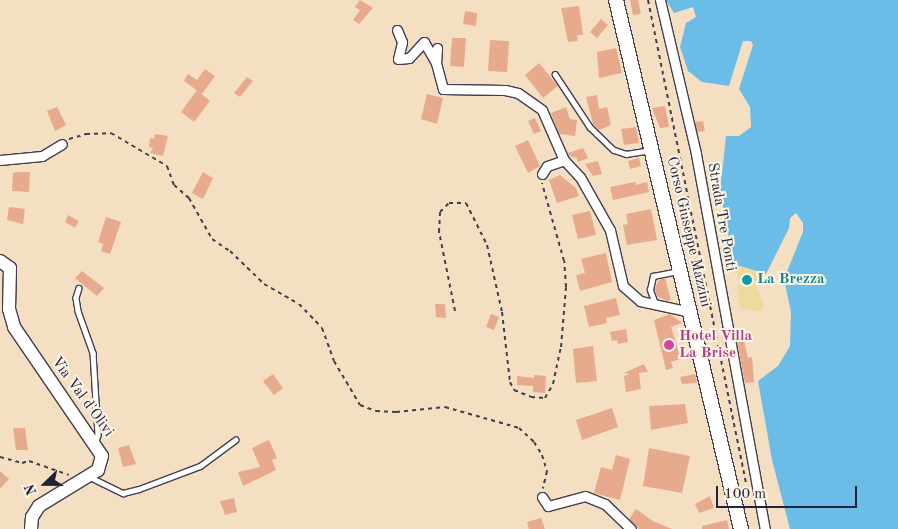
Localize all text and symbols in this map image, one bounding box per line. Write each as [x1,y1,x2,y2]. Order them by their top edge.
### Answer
street label: Corso Giuseppe Mazzini [662,155,714,309]
street label: Strada Tre Ponti [703,161,739,273]
place label: La Brezza [757,271,825,289]
marker: La Brezza [741,274,753,286]
place label: Hotel Villa La Brise [679,327,752,362]
marker: Hotel Villa La Brise [663,339,675,351]
street label: Via Val d'Olivi [47,353,117,441]
north arrow [20,459,70,509]
scale bar [718,476,859,508]
text: N [23,482,40,497]
text: 100 m [724,487,766,502]

